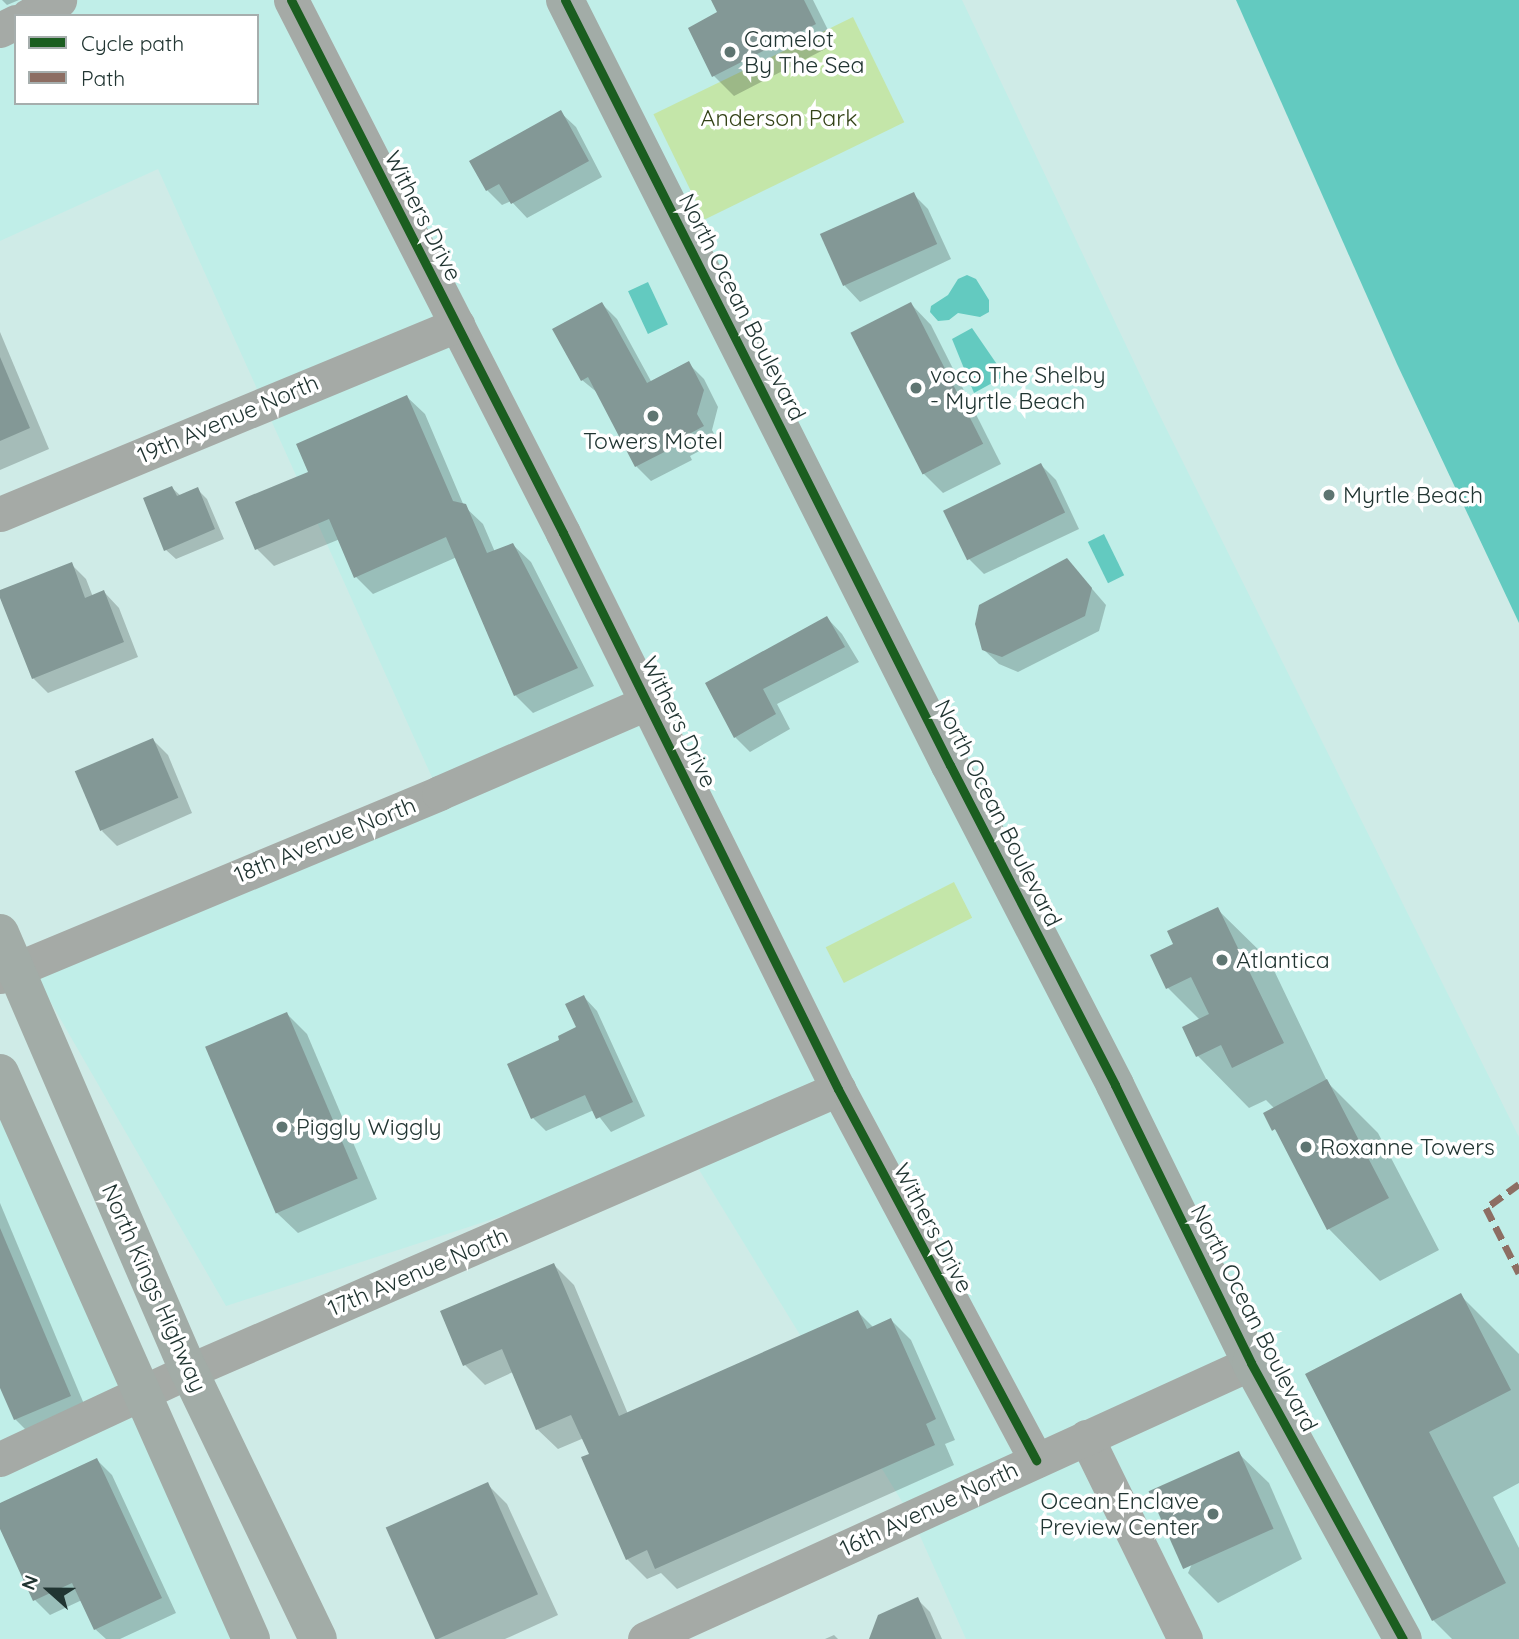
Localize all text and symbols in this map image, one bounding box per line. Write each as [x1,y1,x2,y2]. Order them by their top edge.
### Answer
legend [14,14,259,105]
place label: Camelot By The Sea [744,25,864,79]
text: Cycle path [81,30,184,56]
marker: Camelot By The Sea [722,44,738,60]
text: Path [81,65,125,91]
park label: Anderson Park [701,104,857,132]
street label: Withers Drive [378,146,468,286]
street label: North Ocean Boulevard [673,189,811,425]
place label: voco The Shelby - Myrtle Beach [930,361,1106,415]
street label: 19th Avenue North [133,368,323,470]
marker: voco The Shelby - Myrtle Beach [908,380,924,396]
marker: Towers Motel [645,408,661,424]
place label: Towers Motel [583,427,723,455]
place label: Myrtle Beach [1343,481,1483,509]
marker: Myrtle Beach [1321,487,1337,503]
street label: Withers Drive [635,652,723,792]
street label: North Ocean Boulevard [929,695,1067,931]
street label: 18th Avenue North [230,791,420,889]
place label: Atlantica [1236,946,1330,974]
marker: Atlantica [1214,952,1230,968]
place label: Piggly Wiggly [296,1113,441,1141]
marker: Piggly Wiggly [274,1119,290,1135]
place label: Roxanne Towers [1320,1133,1495,1161]
marker: Roxanne Towers [1298,1139,1314,1155]
street label: Withers Drive [887,1159,979,1297]
street label: North Kings Highway [96,1180,212,1396]
street label: North Ocean Boulevard [1185,1200,1323,1436]
street label: 17th Avenue North [324,1222,512,1322]
street label: 16th Avenue North [836,1456,1022,1562]
place label: Ocean Enclave Preview Center [1040,1487,1199,1541]
marker: Ocean Enclave Preview Center [1205,1506,1221,1522]
north arrow [14,1555,84,1625]
text: N [16,1572,43,1593]

